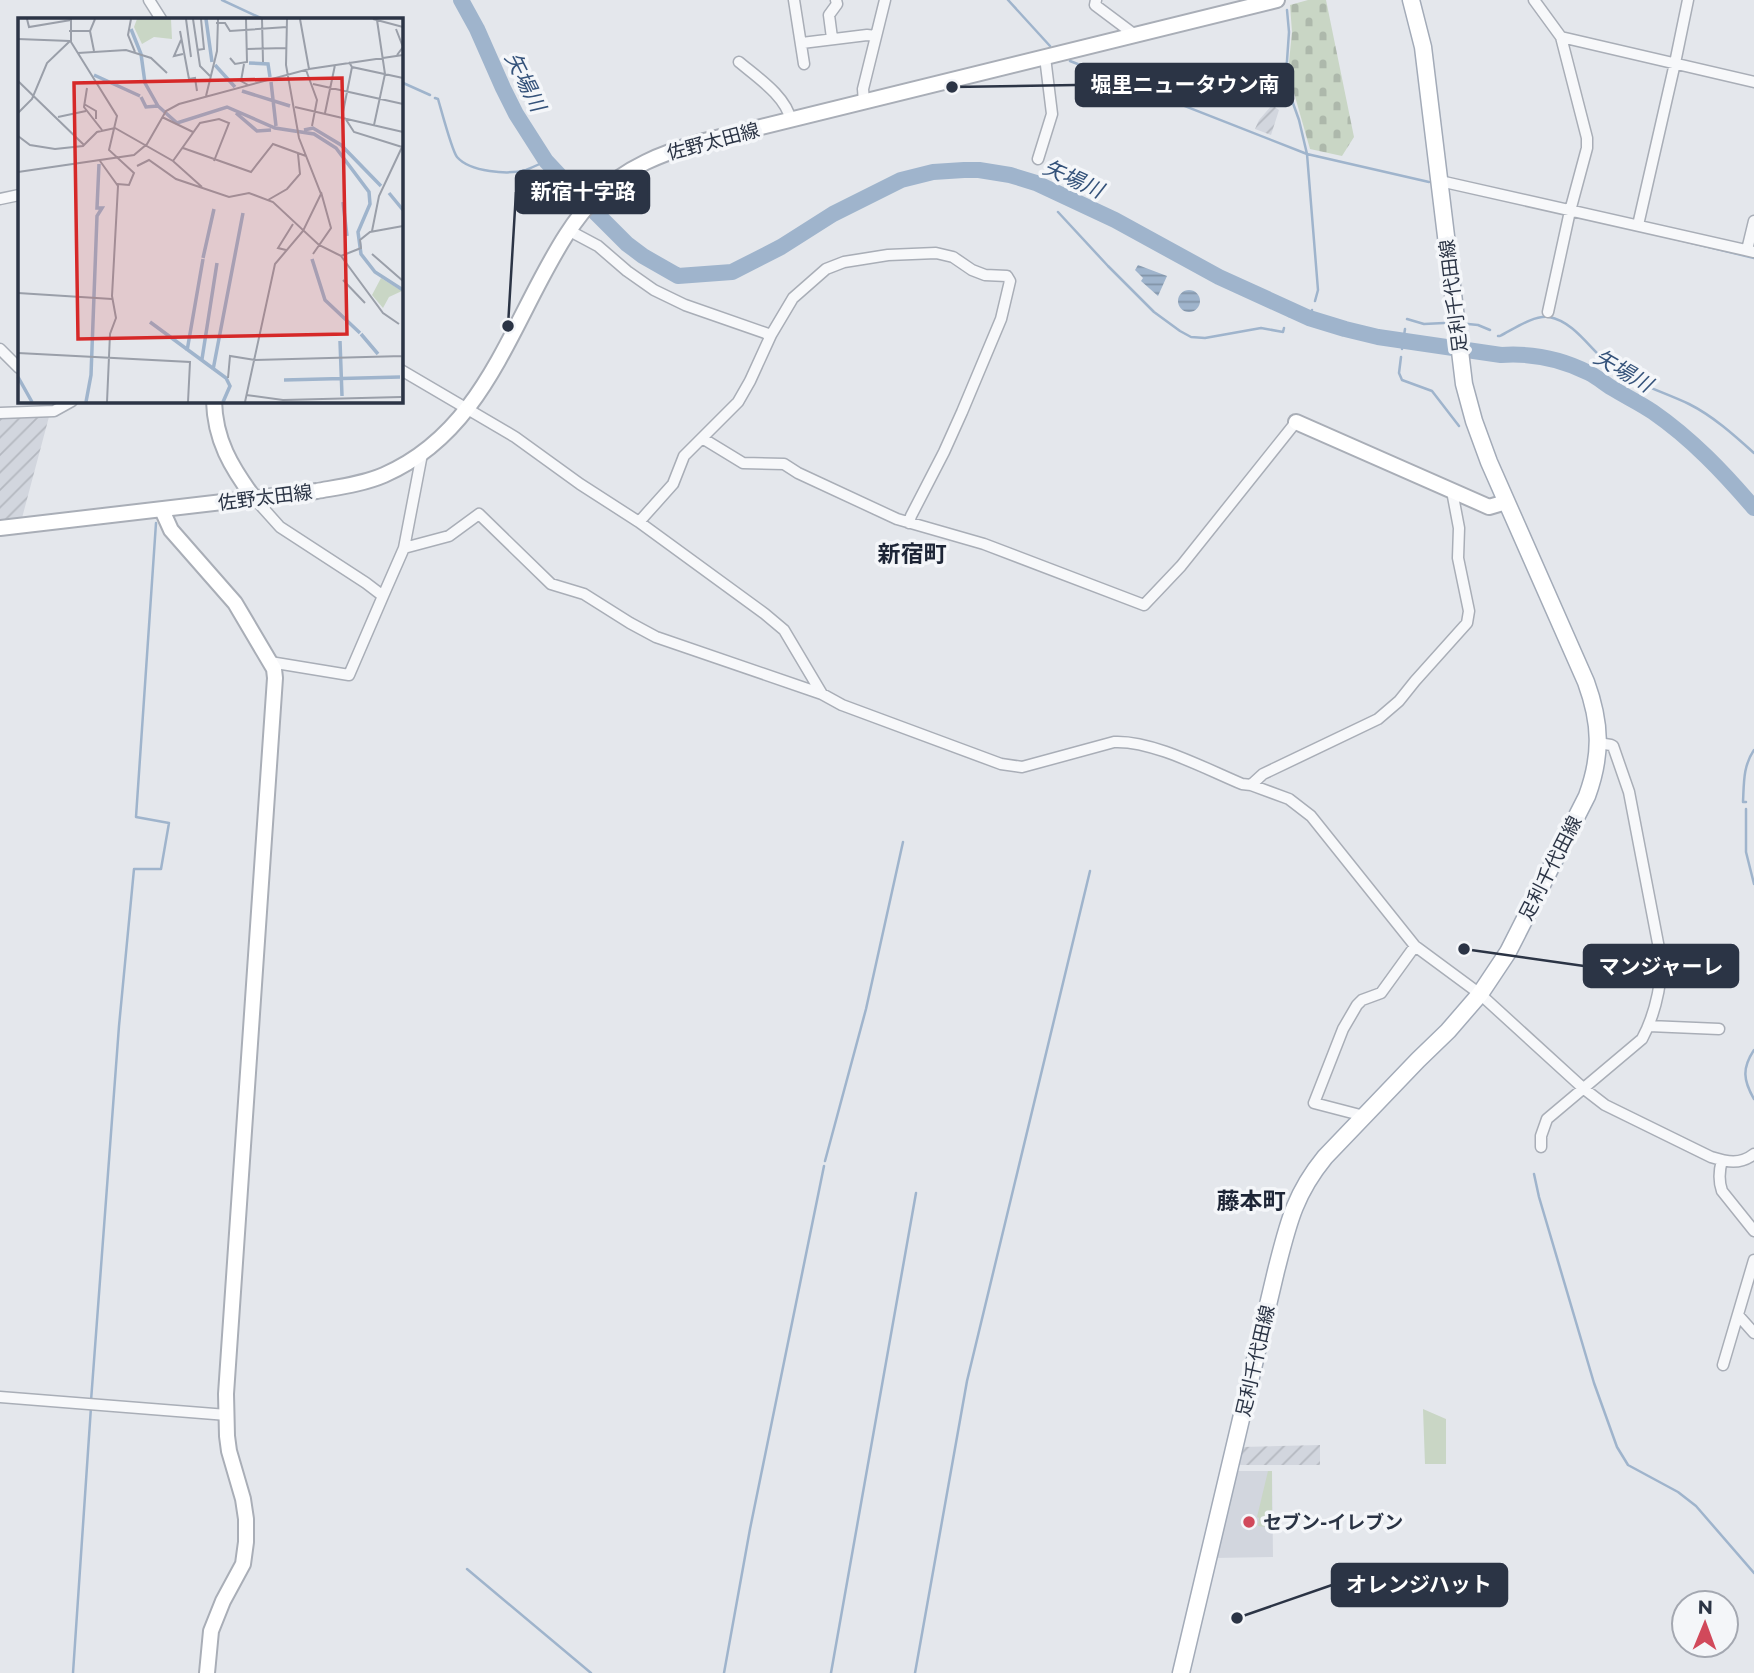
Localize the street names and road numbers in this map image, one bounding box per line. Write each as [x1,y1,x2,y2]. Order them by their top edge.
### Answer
street label: 佐野太田線 [664,118,762,165]
street label: 足利千代田線 [1435,238,1472,354]
street label: 佐野太田線 [217,480,314,515]
street label: 足利千代田線 [1514,812,1587,924]
street label: 足利千代田線 [1231,1303,1280,1419]

